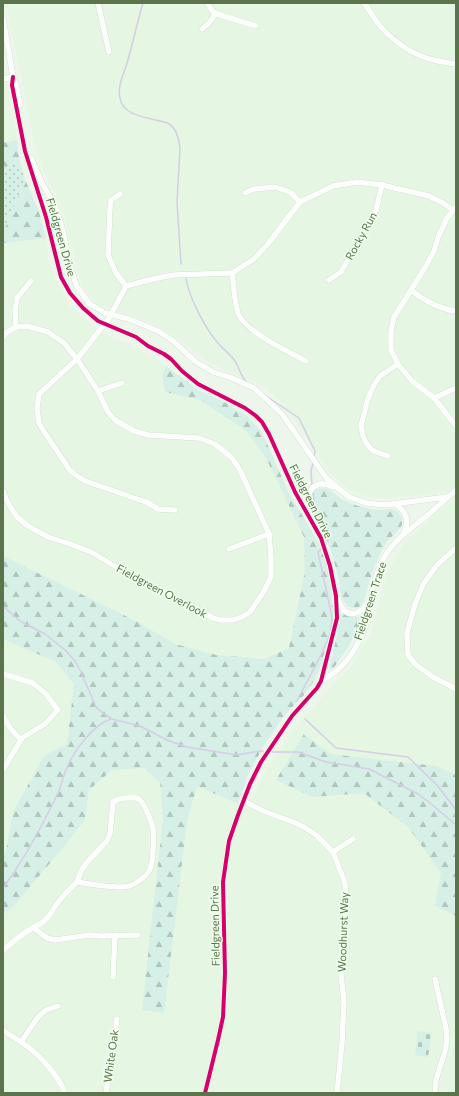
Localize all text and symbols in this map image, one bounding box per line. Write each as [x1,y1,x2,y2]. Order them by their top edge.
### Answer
street label: Fieldgreen Drive [44,196,79,278]
street label: Rocky Run [342,210,379,262]
street label: Fieldgreen Drive [287,462,336,540]
street label: Fieldgreen Trace [351,560,388,642]
street label: Fieldgreen Overlook [115,561,210,620]
street label: Fieldgreen Drive [207,885,222,967]
street label: Woodhurst Way [335,891,350,972]
street label: White Oak [100,1029,121,1083]

